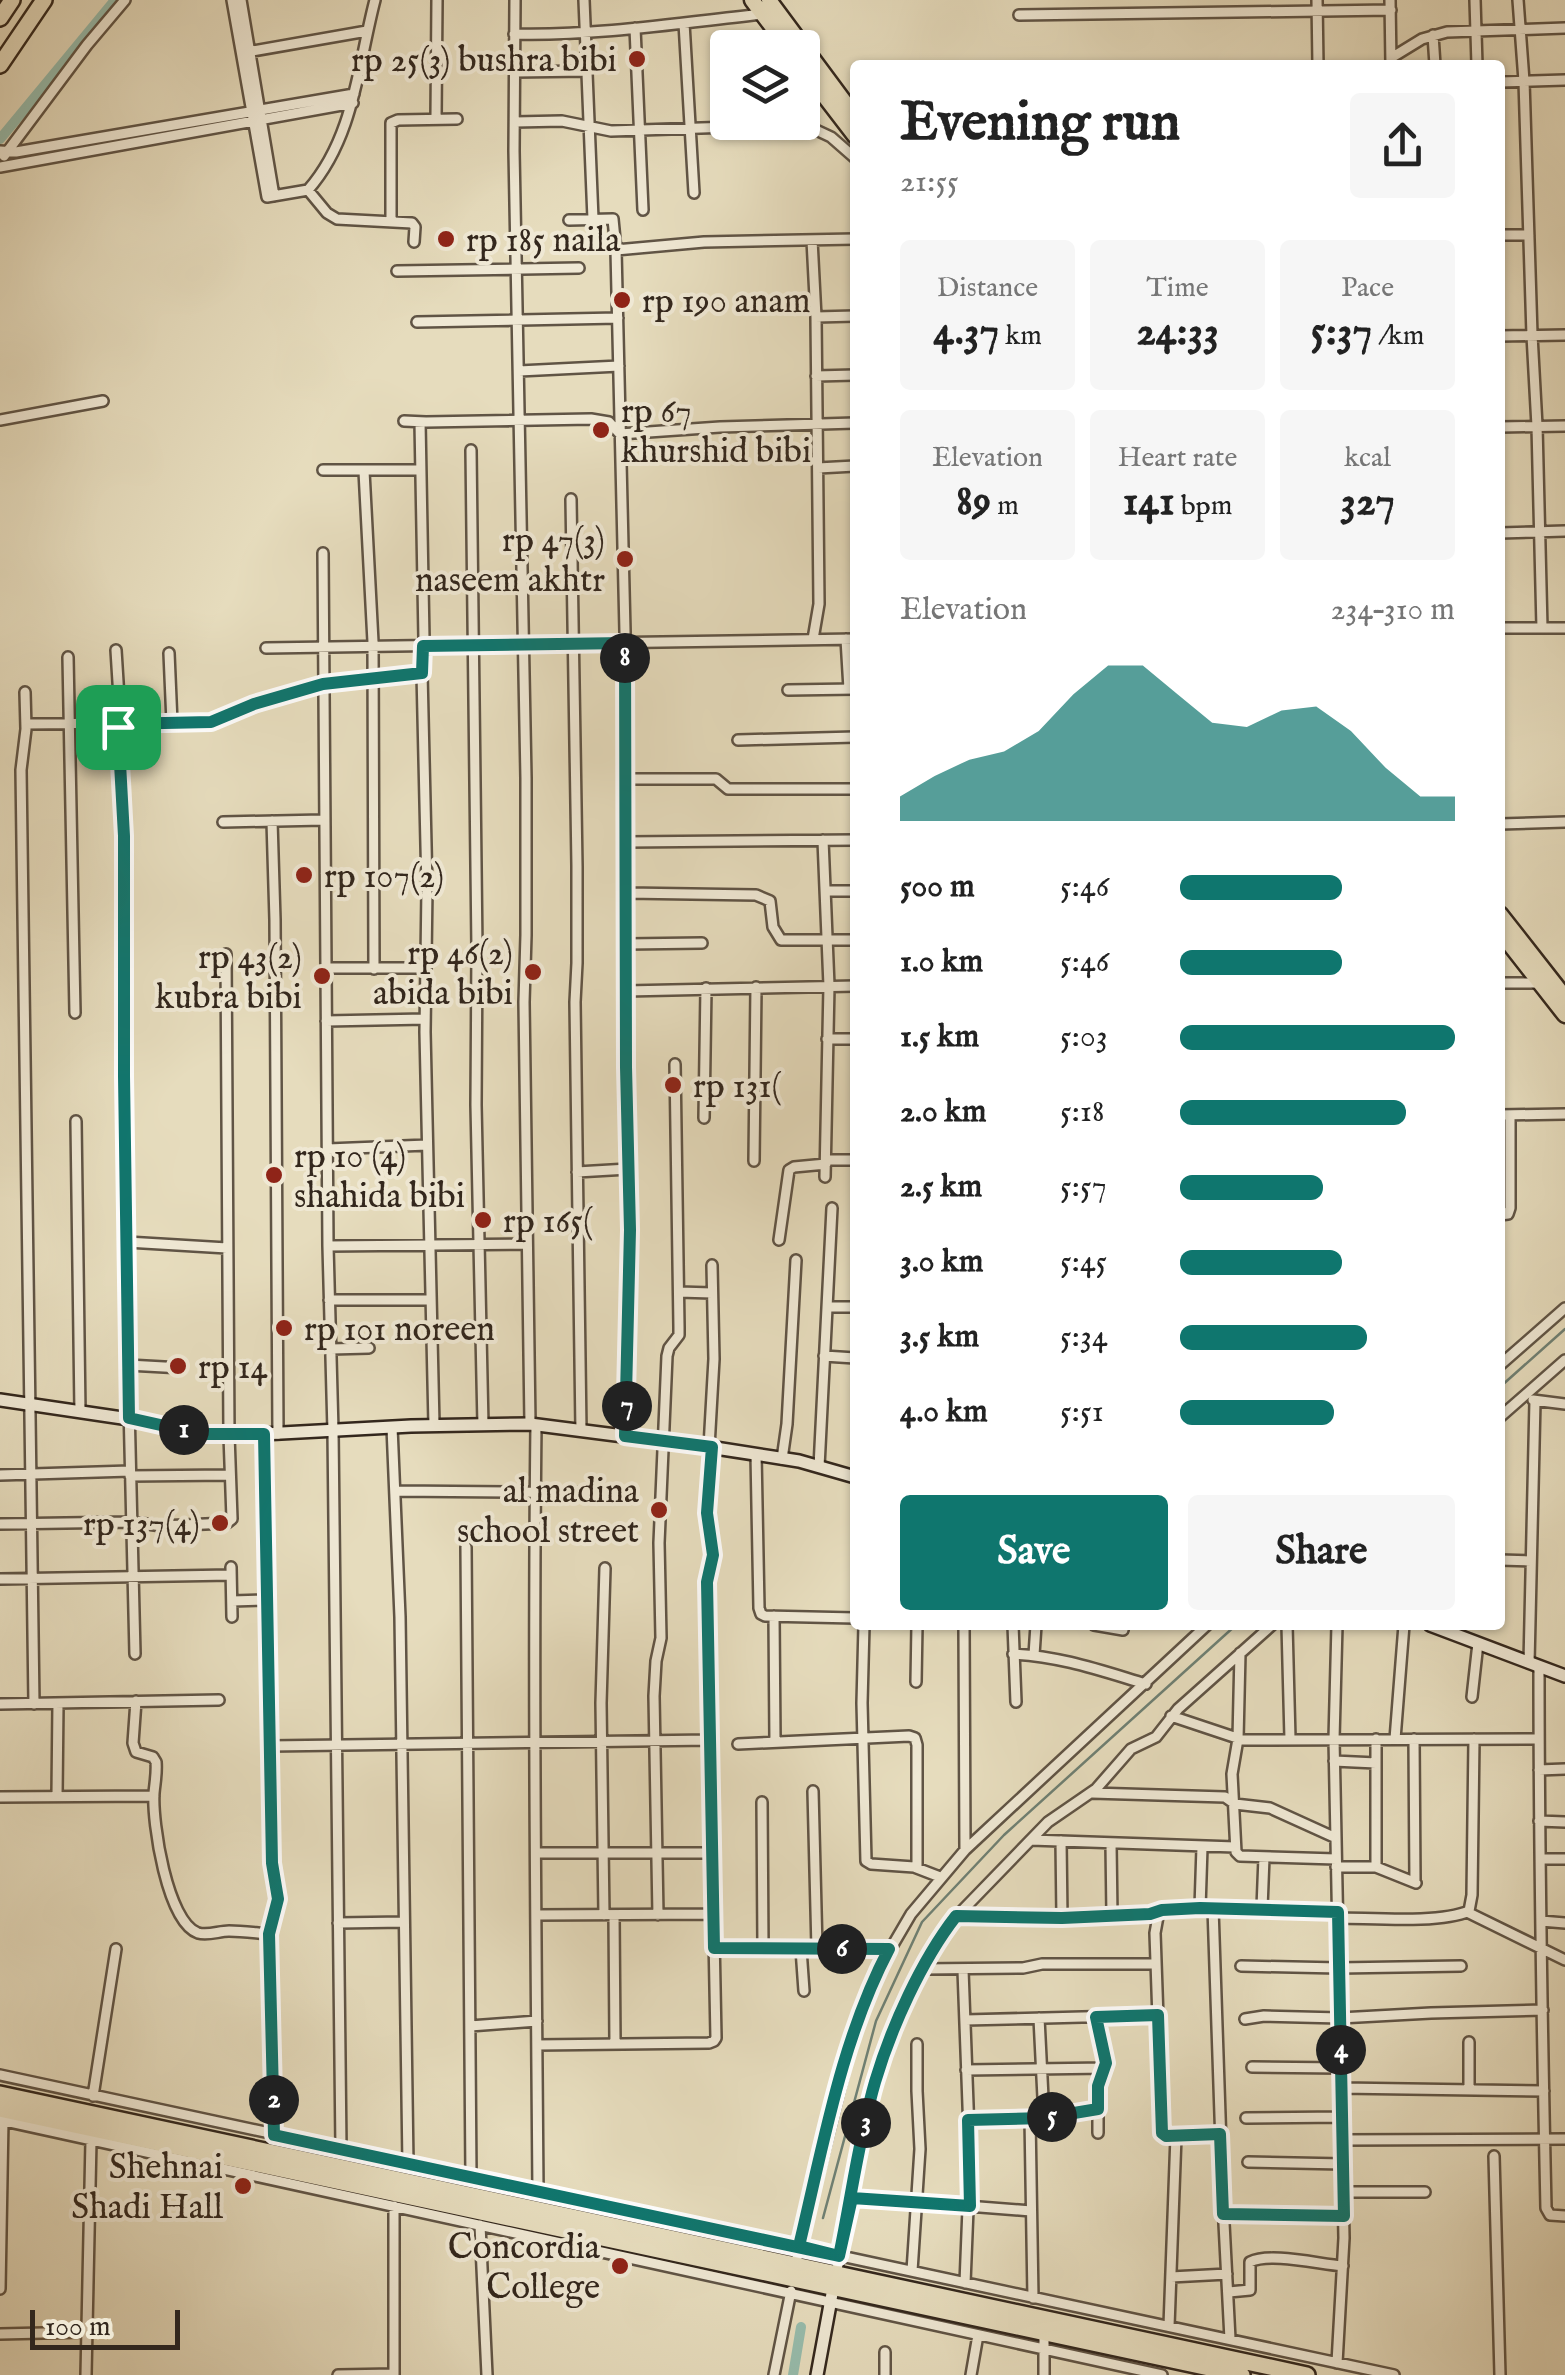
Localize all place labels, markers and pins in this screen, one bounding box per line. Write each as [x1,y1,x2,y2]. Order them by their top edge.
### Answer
place label: rp 25(3) bushra bibi [351,39,617,84]
marker: rp 25(3) bushra bibi [626,48,648,70]
place label: rp 185 naila [466,219,621,264]
marker: rp 185 naila [435,228,457,250]
place label: rp 190 anam [642,280,811,325]
marker: rp 190 anam [611,289,633,311]
place label: rp 67 khurshid bibi [621,390,811,475]
marker: rp 67 khurshid bibi [590,419,612,441]
place label: rp 47(3) naseem akhtr [415,519,605,604]
marker: rp 47(3) naseem akhtr [614,548,636,570]
pin: 8 [600,633,650,683]
pin [76,685,161,770]
place label: rp 107(2) [324,855,444,900]
marker: rp 107(2) [293,864,315,886]
place label: rp 46(2) abida bibi [373,932,513,1017]
place label: rp 43(2) kubra bibi [155,936,302,1021]
marker: rp 46(2) abida bibi [522,961,544,983]
marker: rp 43(2) kubra bibi [311,965,333,987]
place label: rp 131( [693,1065,782,1110]
marker: rp 131( [662,1074,684,1096]
place label: rp 10 (4) shahida bibi [294,1135,465,1220]
marker: rp 10 (4) shahida bibi [263,1164,285,1186]
place label: rp 165( [503,1200,593,1245]
marker: rp 165( [472,1209,494,1231]
place label: rp 101 noreen [304,1308,495,1353]
marker: rp 101 noreen [273,1317,295,1339]
place label: rp 14 [198,1346,268,1391]
marker: rp 14 [167,1355,189,1377]
pin: 7 [602,1381,652,1431]
pin: 1 [159,1405,209,1455]
place label: al madina school street [457,1470,640,1555]
marker: al madina school street [648,1499,670,1521]
place label: rp 137(4) [83,1503,200,1548]
marker: rp 137(4) [209,1512,231,1534]
pin: 6 [817,1924,867,1974]
pin: 4 [1316,2025,1366,2075]
pin: 2 [249,2075,299,2125]
pin: 5 [1027,2092,1077,2142]
pin: 3 [841,2098,891,2148]
place label: Shehnai Shadi Hall [71,2146,223,2231]
marker: Shehnai Shadi Hall [232,2175,254,2197]
place label: Concordia College [448,2226,601,2311]
marker: Concordia College [609,2255,631,2277]

